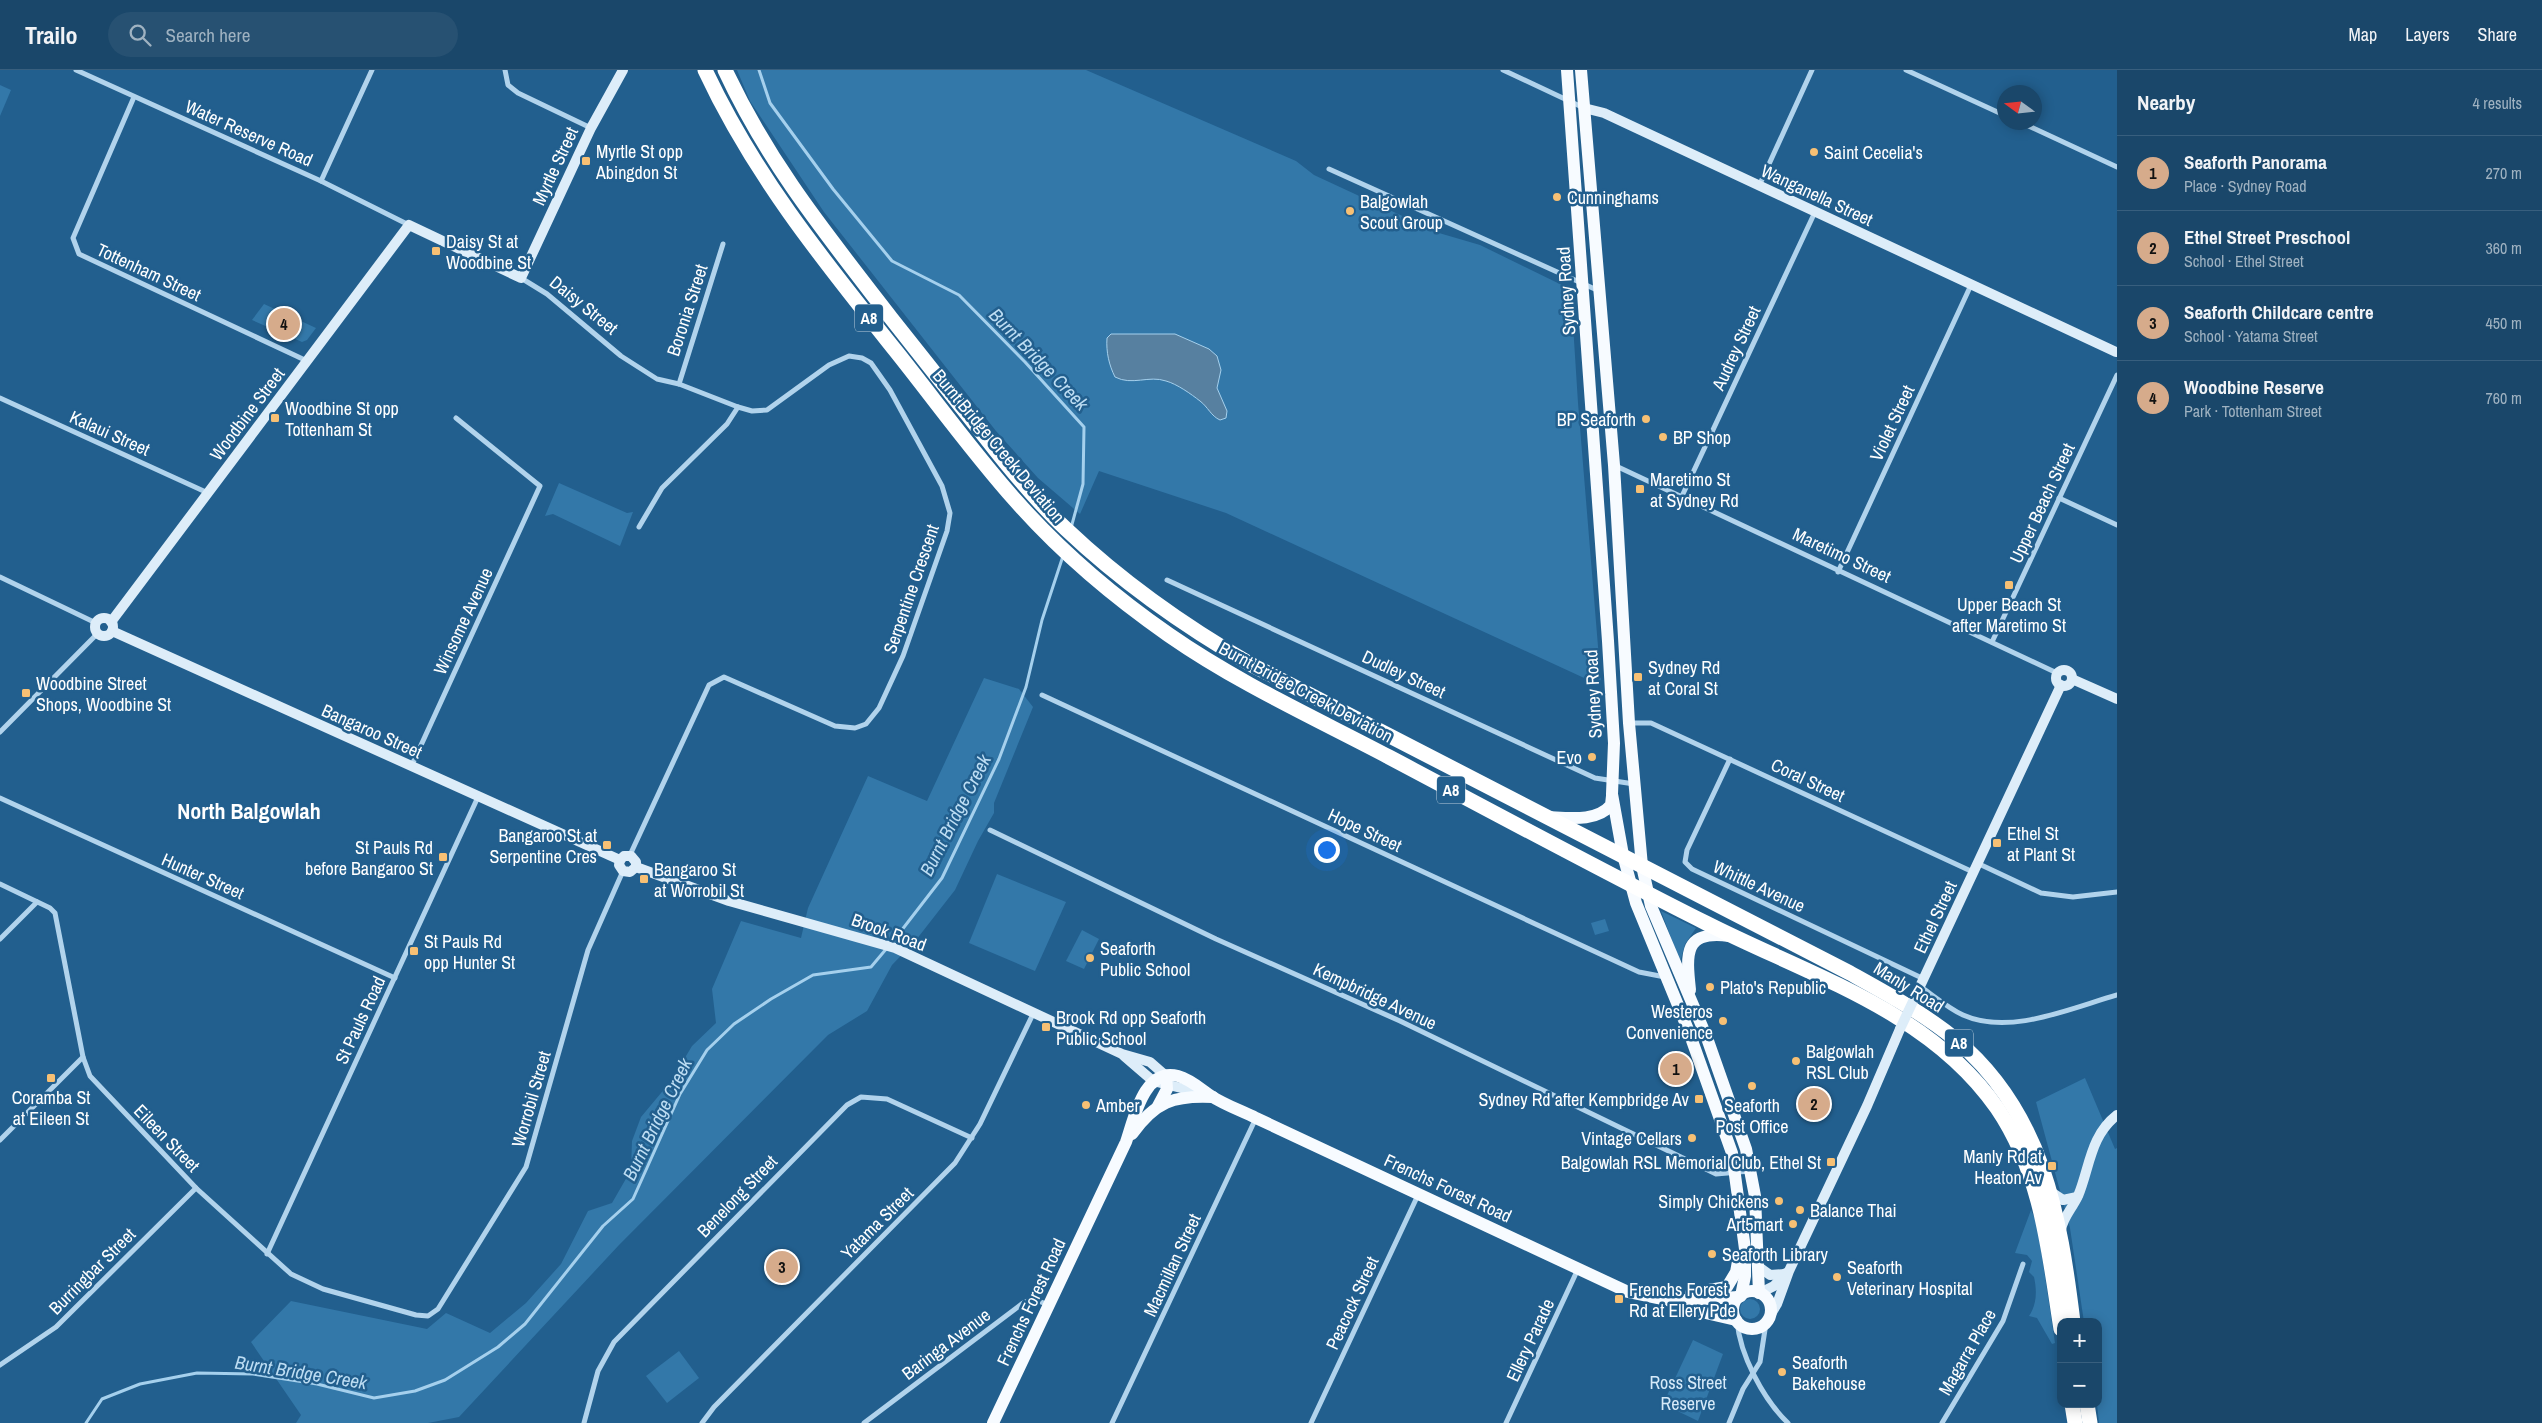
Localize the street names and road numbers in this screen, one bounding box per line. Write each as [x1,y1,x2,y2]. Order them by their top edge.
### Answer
street label: Water Reserve Road [181,94,317,172]
street label: Myrtle Street [526,123,584,209]
street label: Wanganella Street [1757,158,1877,232]
street label: Tottenham Street [93,237,205,307]
street label: Sydney Road [1550,246,1582,336]
street label: Boronia Street [660,261,714,359]
street label: Daisy Street [545,270,623,340]
street label: Audrey Street [1705,302,1766,395]
road number: A8 [855,304,883,332]
street label: Woodbine Street [204,362,290,466]
street label: Burnt Bridge Creek Deviation [927,364,1071,528]
street label: Violet Street [1864,381,1920,465]
street label: Kalaui Street [66,404,154,462]
street label: Upper Beach Street [2003,439,2081,567]
street label: Serpentine Crescent [877,521,945,657]
street label: Maretimo Street [1789,521,1895,589]
street label: Winsome Avenue [427,563,499,679]
street label: Burnt Bridge Creek Deviation [1215,636,1397,748]
street label: Dudley Street [1358,644,1450,704]
street label: Sydney Road [1578,649,1608,739]
street label: Bangaroo Street [318,698,426,764]
street label: Coral Street [1767,752,1849,808]
road number: A8 [1437,776,1465,804]
street label: Hope Street [1324,802,1406,858]
street label: Hunter Street [158,847,248,905]
street label: Whittle Avenue [1709,854,1809,918]
street label: Ethel Street [1907,877,1963,957]
street label: Brook Road [848,907,930,957]
street label: Kempbridge Avenue [1309,956,1441,1036]
street label: Manly Road [1869,956,1949,1018]
street label: St Pauls Road [329,972,391,1068]
road number: A8 [1945,1030,1973,1056]
street label: Worrobil Street [505,1048,557,1150]
street label: Eileen Street [128,1099,206,1177]
street label: Frenchs Forest Road [1380,1148,1516,1228]
street label: Benelong Street [691,1149,783,1243]
street label: Yatama Street [835,1181,919,1265]
street label: Macmillan Street [1137,1210,1207,1320]
street label: Burringbar Street [43,1222,141,1320]
street label: Frenchs Forest Road [991,1234,1071,1370]
street label: Peacock Street [1320,1252,1384,1354]
street label: Ellery Parade [1500,1295,1560,1385]
street label: Baringa Avenue [897,1302,995,1386]
street label: Magarra Place [1932,1304,2002,1400]

